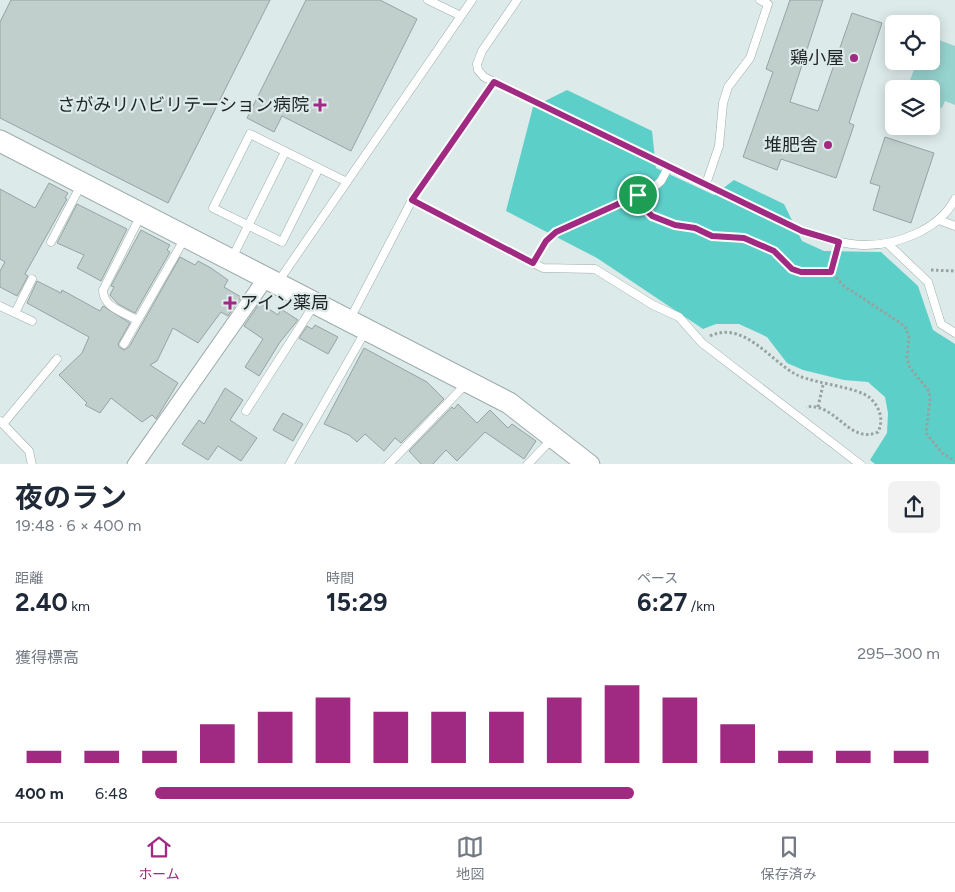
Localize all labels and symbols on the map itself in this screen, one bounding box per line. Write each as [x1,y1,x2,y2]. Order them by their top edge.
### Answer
place label: 鶏小屋 [790,47,844,69]
marker: 鶏小屋 [848,52,860,64]
place label: さがみリハビリテーション病院 [57,94,309,116]
marker: さがみリハビリテーション病院 [313,98,327,112]
place label: 堆肥舎 [764,134,818,156]
marker: 堆肥舎 [822,139,834,151]
pin [617,174,659,216]
place label: アイン薬局 [240,292,329,314]
marker: アイン薬局 [224,297,236,309]

